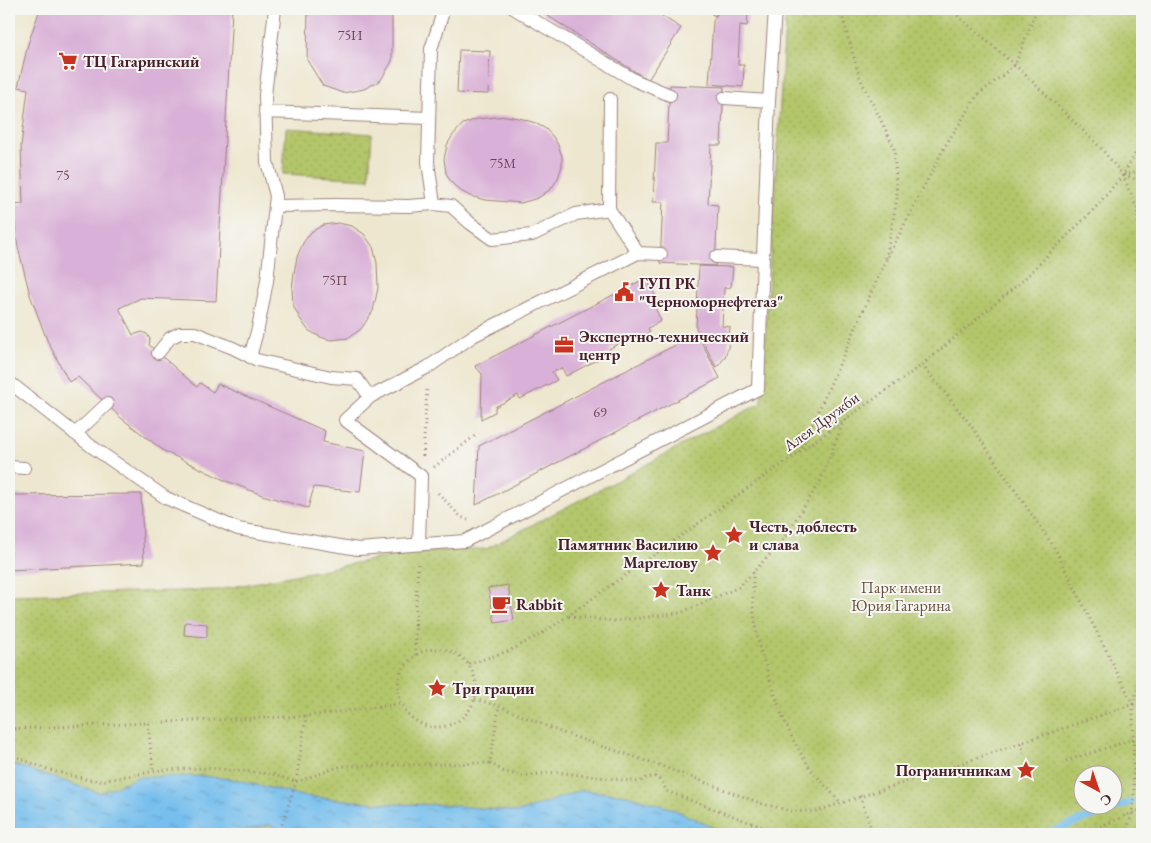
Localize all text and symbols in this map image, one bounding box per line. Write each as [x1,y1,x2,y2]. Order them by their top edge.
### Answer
house number: 75И [338,26,363,44]
supermarket icon: ТЦ Гагаринский [57,50,79,72]
place label: ТЦ Гагаринский [83,51,200,72]
house number: 75М [490,154,516,172]
house number: 75 [56,166,70,184]
house number: 75П [322,271,348,289]
place label: ГУП РК "Черноморнефтегаз" [639,273,783,312]
public building icon: ГУП РК "Черноморнефтегаз" [613,281,635,303]
place label: Экспертно-технический центр [579,326,749,365]
office icon: Экспертно-технический центр [553,334,575,356]
street label: Алея Дружби [778,386,864,457]
house number: 69 [593,403,607,421]
place label: Честь, доблесть и слава [749,516,858,555]
place icon: Честь, доблесть и слава [723,524,745,546]
place label: Памятник Василию Маргелову [558,534,698,573]
place icon: Памятник Василию Маргелову [702,542,724,564]
park label: Парк имени Юрия Гагарина [851,577,952,616]
place icon: Танк [650,579,672,601]
place label: Танк [676,580,711,601]
cafe icon: Rabbit [490,593,512,615]
place label: Rabbit [516,594,563,615]
place icon: Три грации [426,677,448,699]
place label: Три грации [452,678,535,699]
place icon: Пограничникам [1015,759,1037,781]
place label: Пограничникам [896,760,1011,781]
north arrow [1074,766,1124,816]
text: С [1097,790,1116,810]

